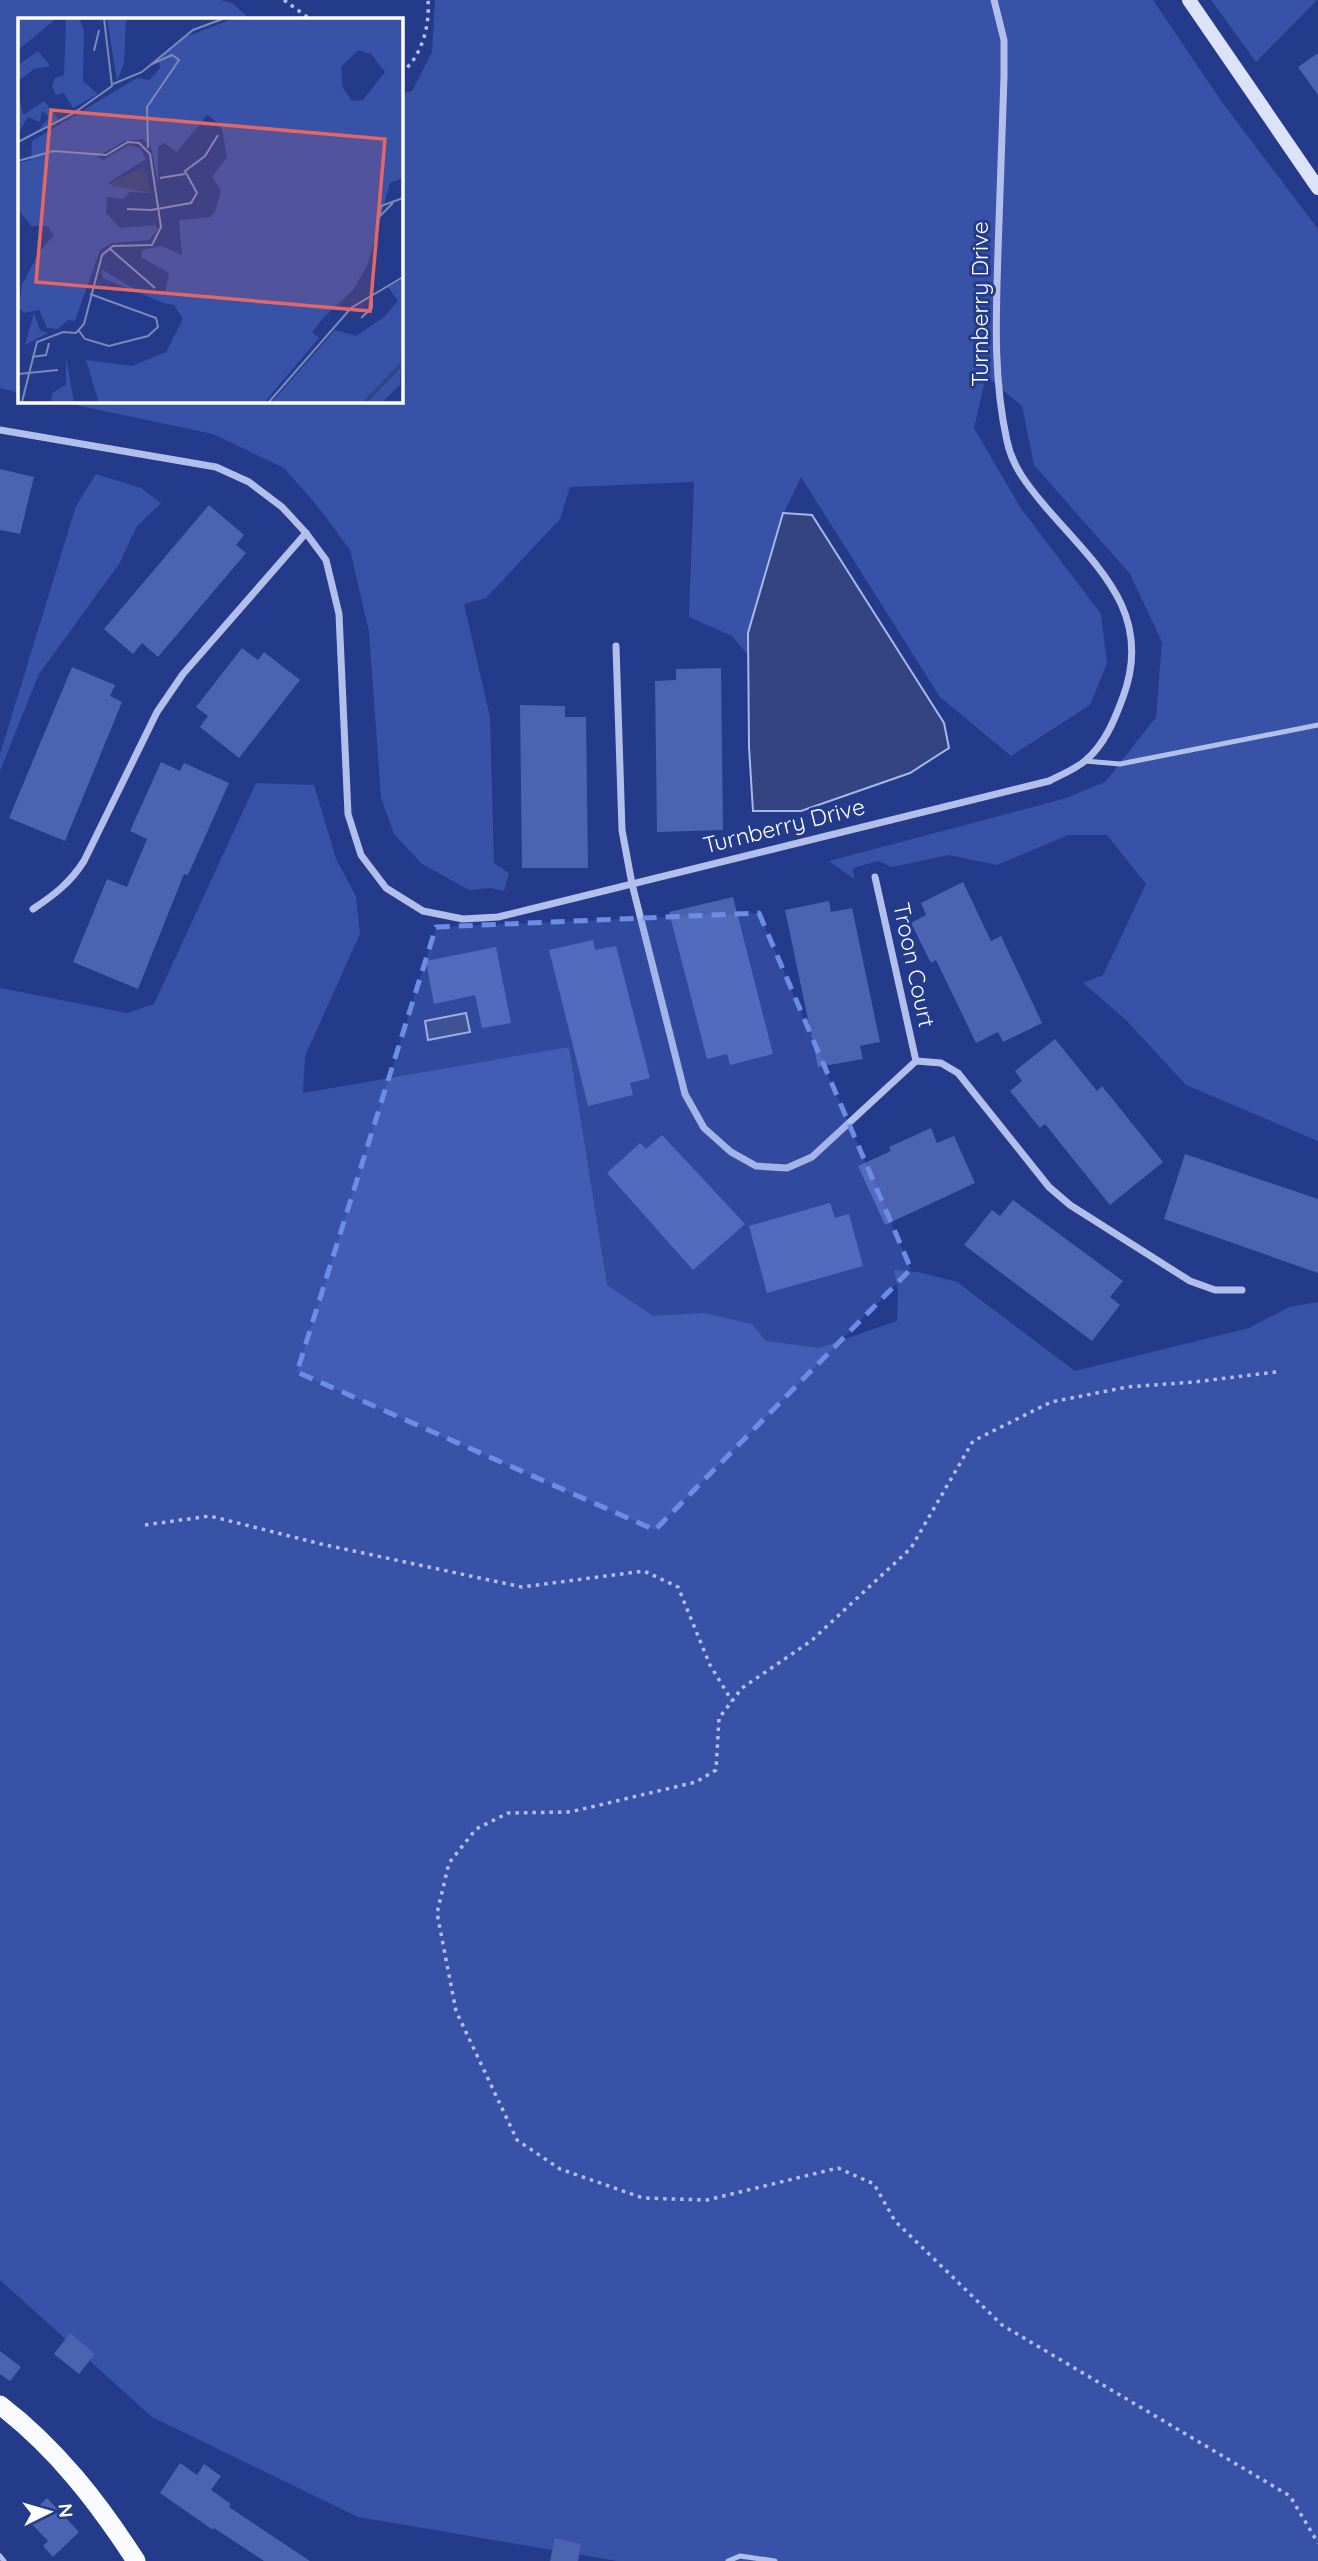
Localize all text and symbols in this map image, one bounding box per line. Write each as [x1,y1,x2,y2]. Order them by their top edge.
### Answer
inset map [18,18,402,402]
street label: Turnberry Drive [965,221,994,387]
street label: Turnberry Drive [700,791,868,860]
street label: Troon Court [887,900,942,1030]
north arrow [14,2477,84,2547]
text: N [53,2503,78,2519]

